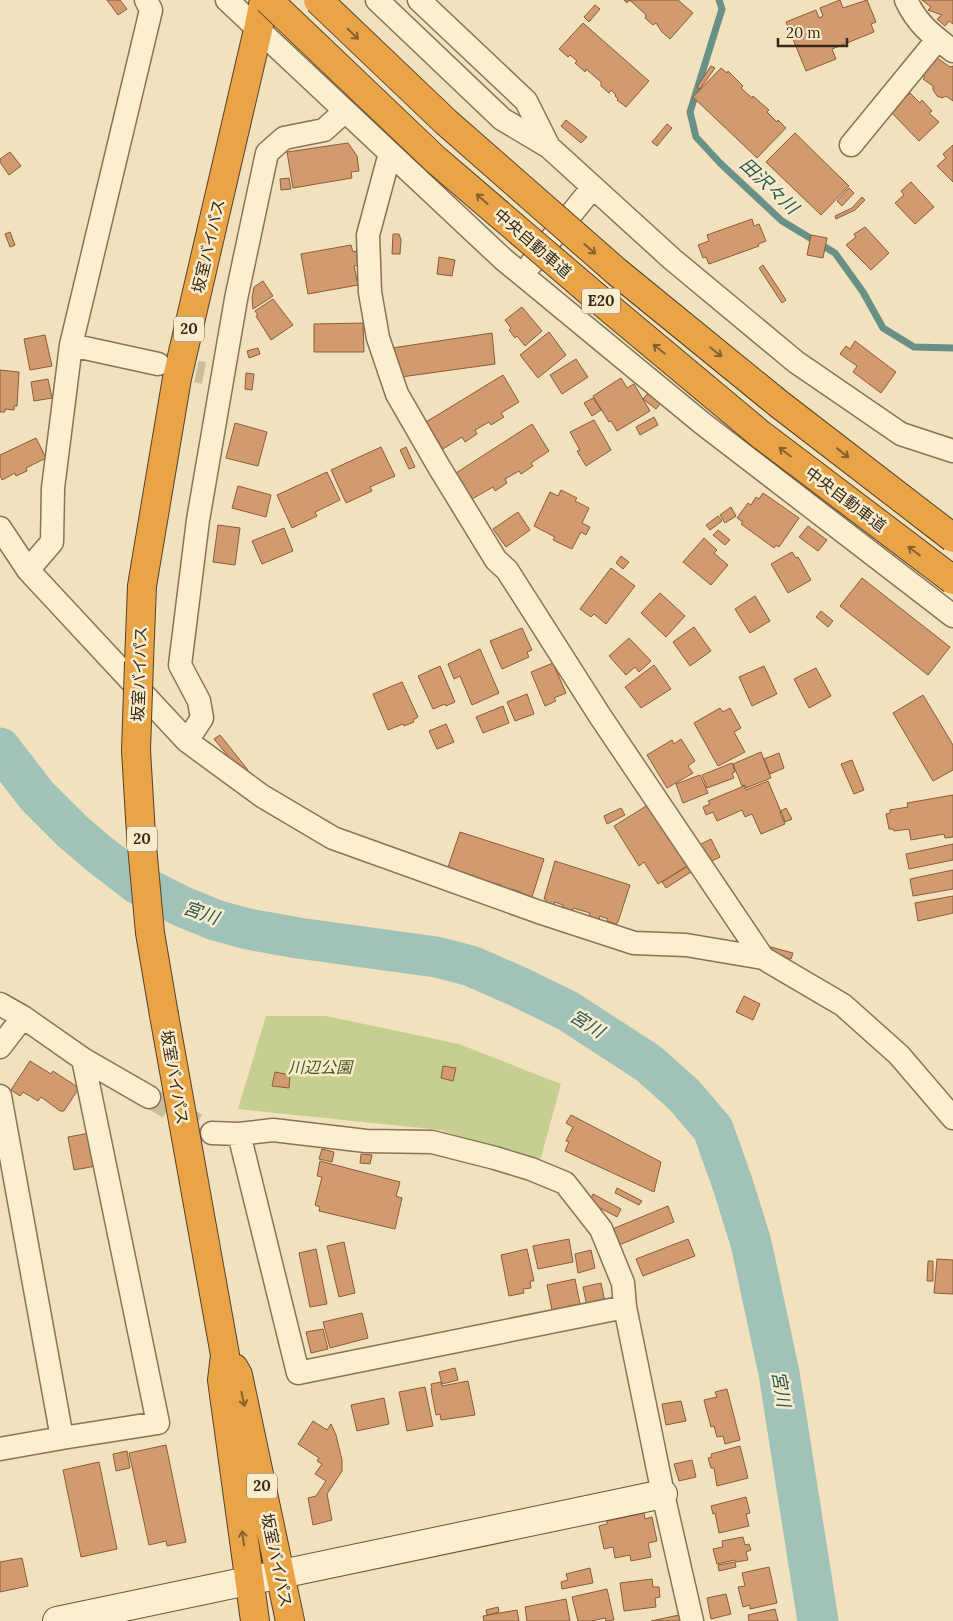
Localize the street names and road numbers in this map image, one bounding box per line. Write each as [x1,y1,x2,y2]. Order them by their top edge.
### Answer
street label: 坂室バイパス [187,197,229,295]
street label: 中央自動車道 [490,204,576,282]
road number: E20 [582,288,620,314]
road number: 20 [174,316,204,342]
street label: 中央自動車道 [802,462,890,536]
street label: 坂室バイパス [127,626,151,722]
road number: 20 [127,826,157,852]
street label: 坂室バイパス [157,1028,193,1126]
road number: 20 [247,1474,277,1498]
street label: 坂室バイパス [257,1511,297,1609]

